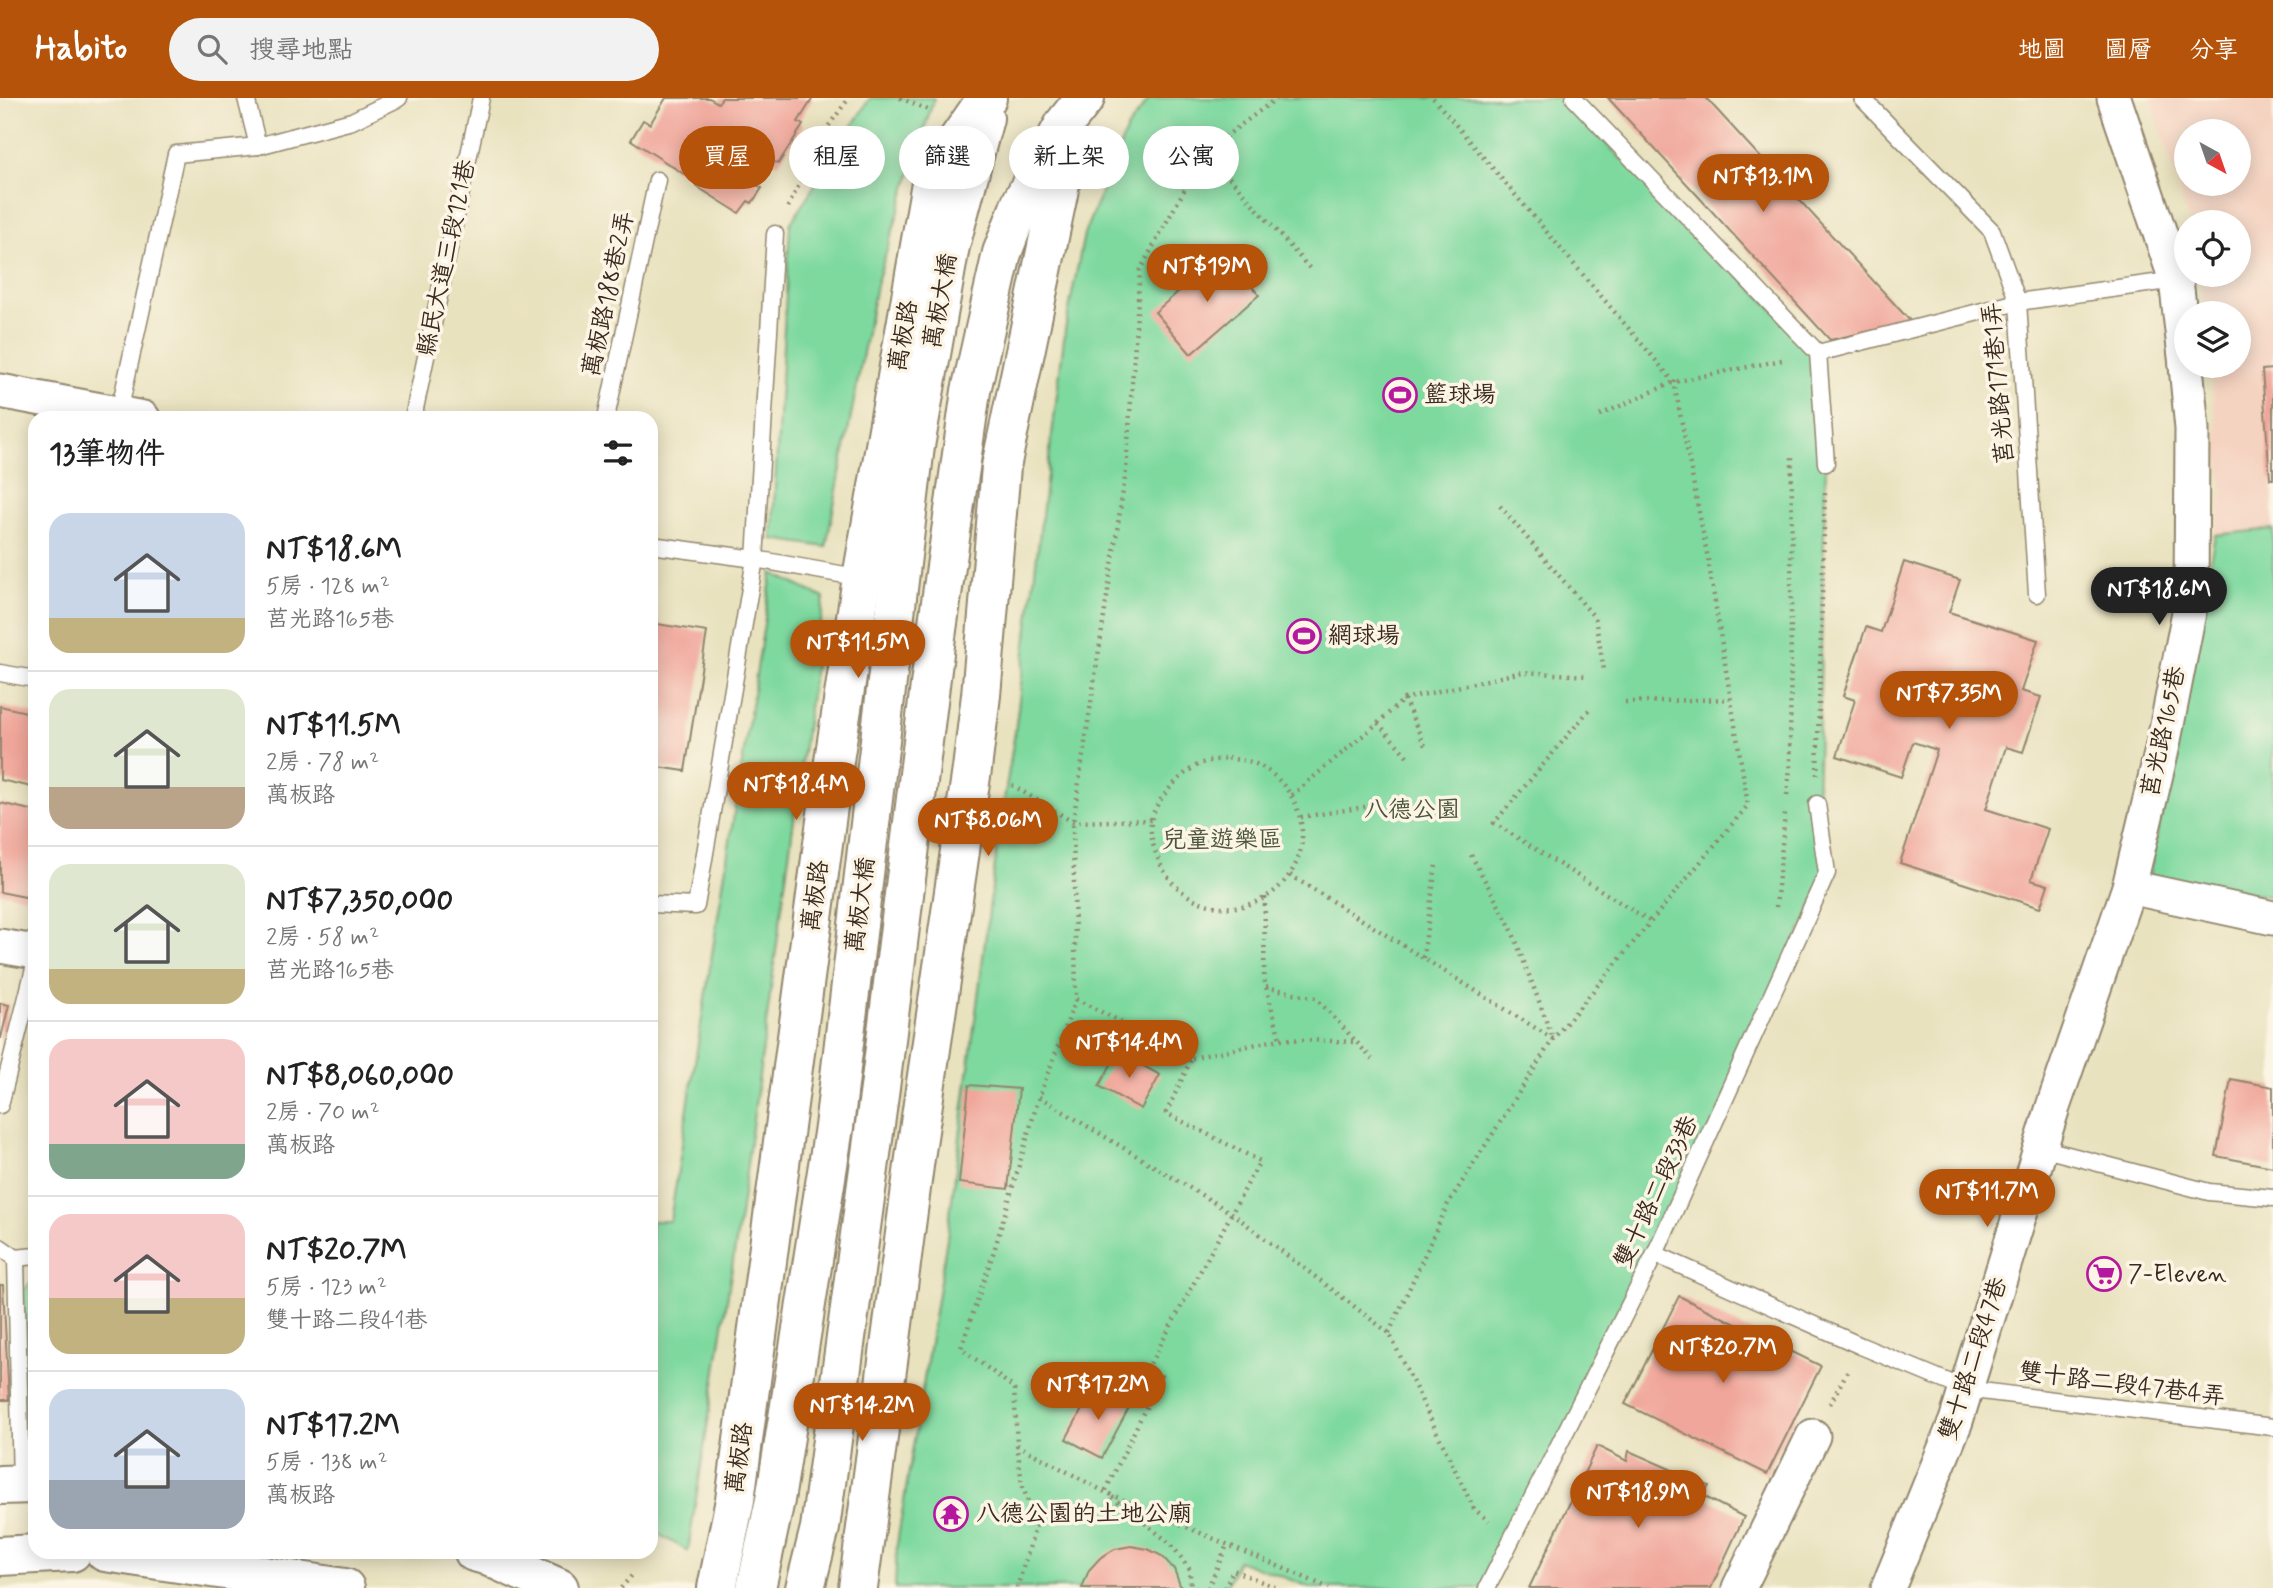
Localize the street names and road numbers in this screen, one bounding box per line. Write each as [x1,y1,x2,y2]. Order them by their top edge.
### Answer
street label: 縣民大道三段121巷 [411,157,483,359]
street label: 萬板路188巷2弄 [576,208,642,380]
street label: 萬板大橋 [917,251,965,351]
street label: 萬板路 [882,298,926,374]
street label: 莒光路171巷1弄 [1976,301,2022,465]
street label: 莒光路165巷 [2135,664,2193,800]
street label: 萬板大橋 [840,855,882,955]
street label: 萬板路 [796,858,836,934]
street label: 雙十路二段33巷 [1608,1111,1706,1273]
street label: 雙十路二段47巷 [1933,1273,2015,1445]
street label: 雙十路二段47巷4弄 [2017,1357,2227,1413]
street label: 萬板路 [720,1420,760,1496]

